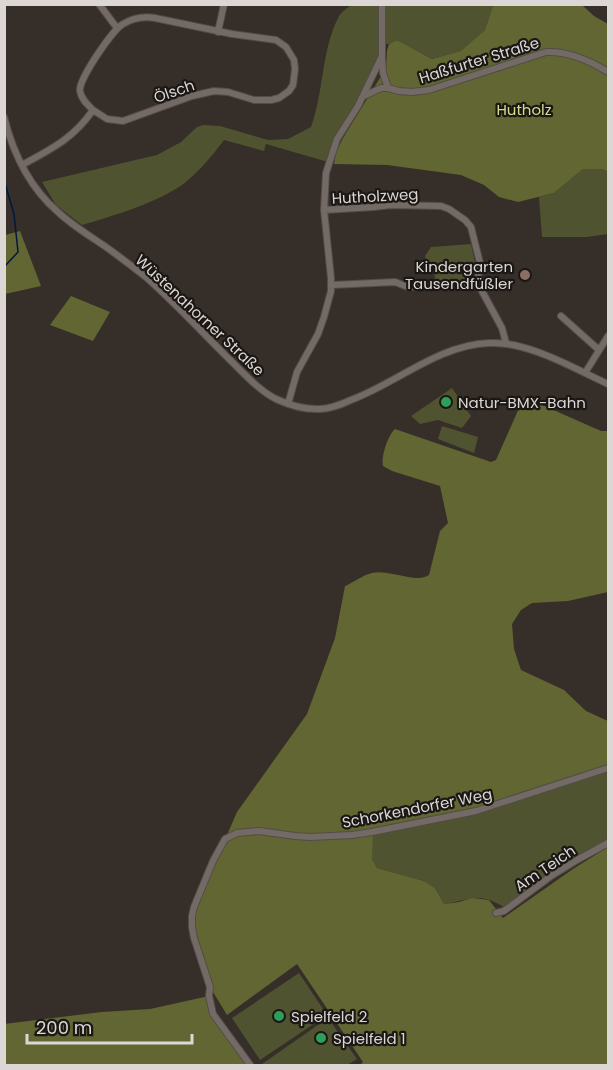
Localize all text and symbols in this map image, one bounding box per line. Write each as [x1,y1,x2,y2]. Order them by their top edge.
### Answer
street label: Haßfurter Straße [416,32,542,88]
street label: Ölsch [151,74,197,108]
park label: Hutholz [496,99,552,120]
street label: Hutholzweg [331,183,419,209]
street label: Wüstenahorner Straße [131,250,269,380]
place label: Kindergarten Tausendfüßler [405,256,513,294]
marker: Kindergarten Tausendfüßler [518,268,532,282]
place label: Natur-BMX-Bahn [458,392,586,413]
marker: Natur-BMX-Bahn [439,395,453,409]
street label: Schorkendorfer Weg [340,783,494,833]
street label: Am Teich [510,840,580,896]
place label: Spielfeld 2 [291,1006,367,1027]
scale bar [27,1007,192,1045]
marker: Spielfeld 2 [272,1009,286,1023]
text: 200 m [36,1015,92,1040]
place label: Spielfeld 1 [333,1028,406,1049]
marker: Spielfeld 1 [314,1031,328,1045]

